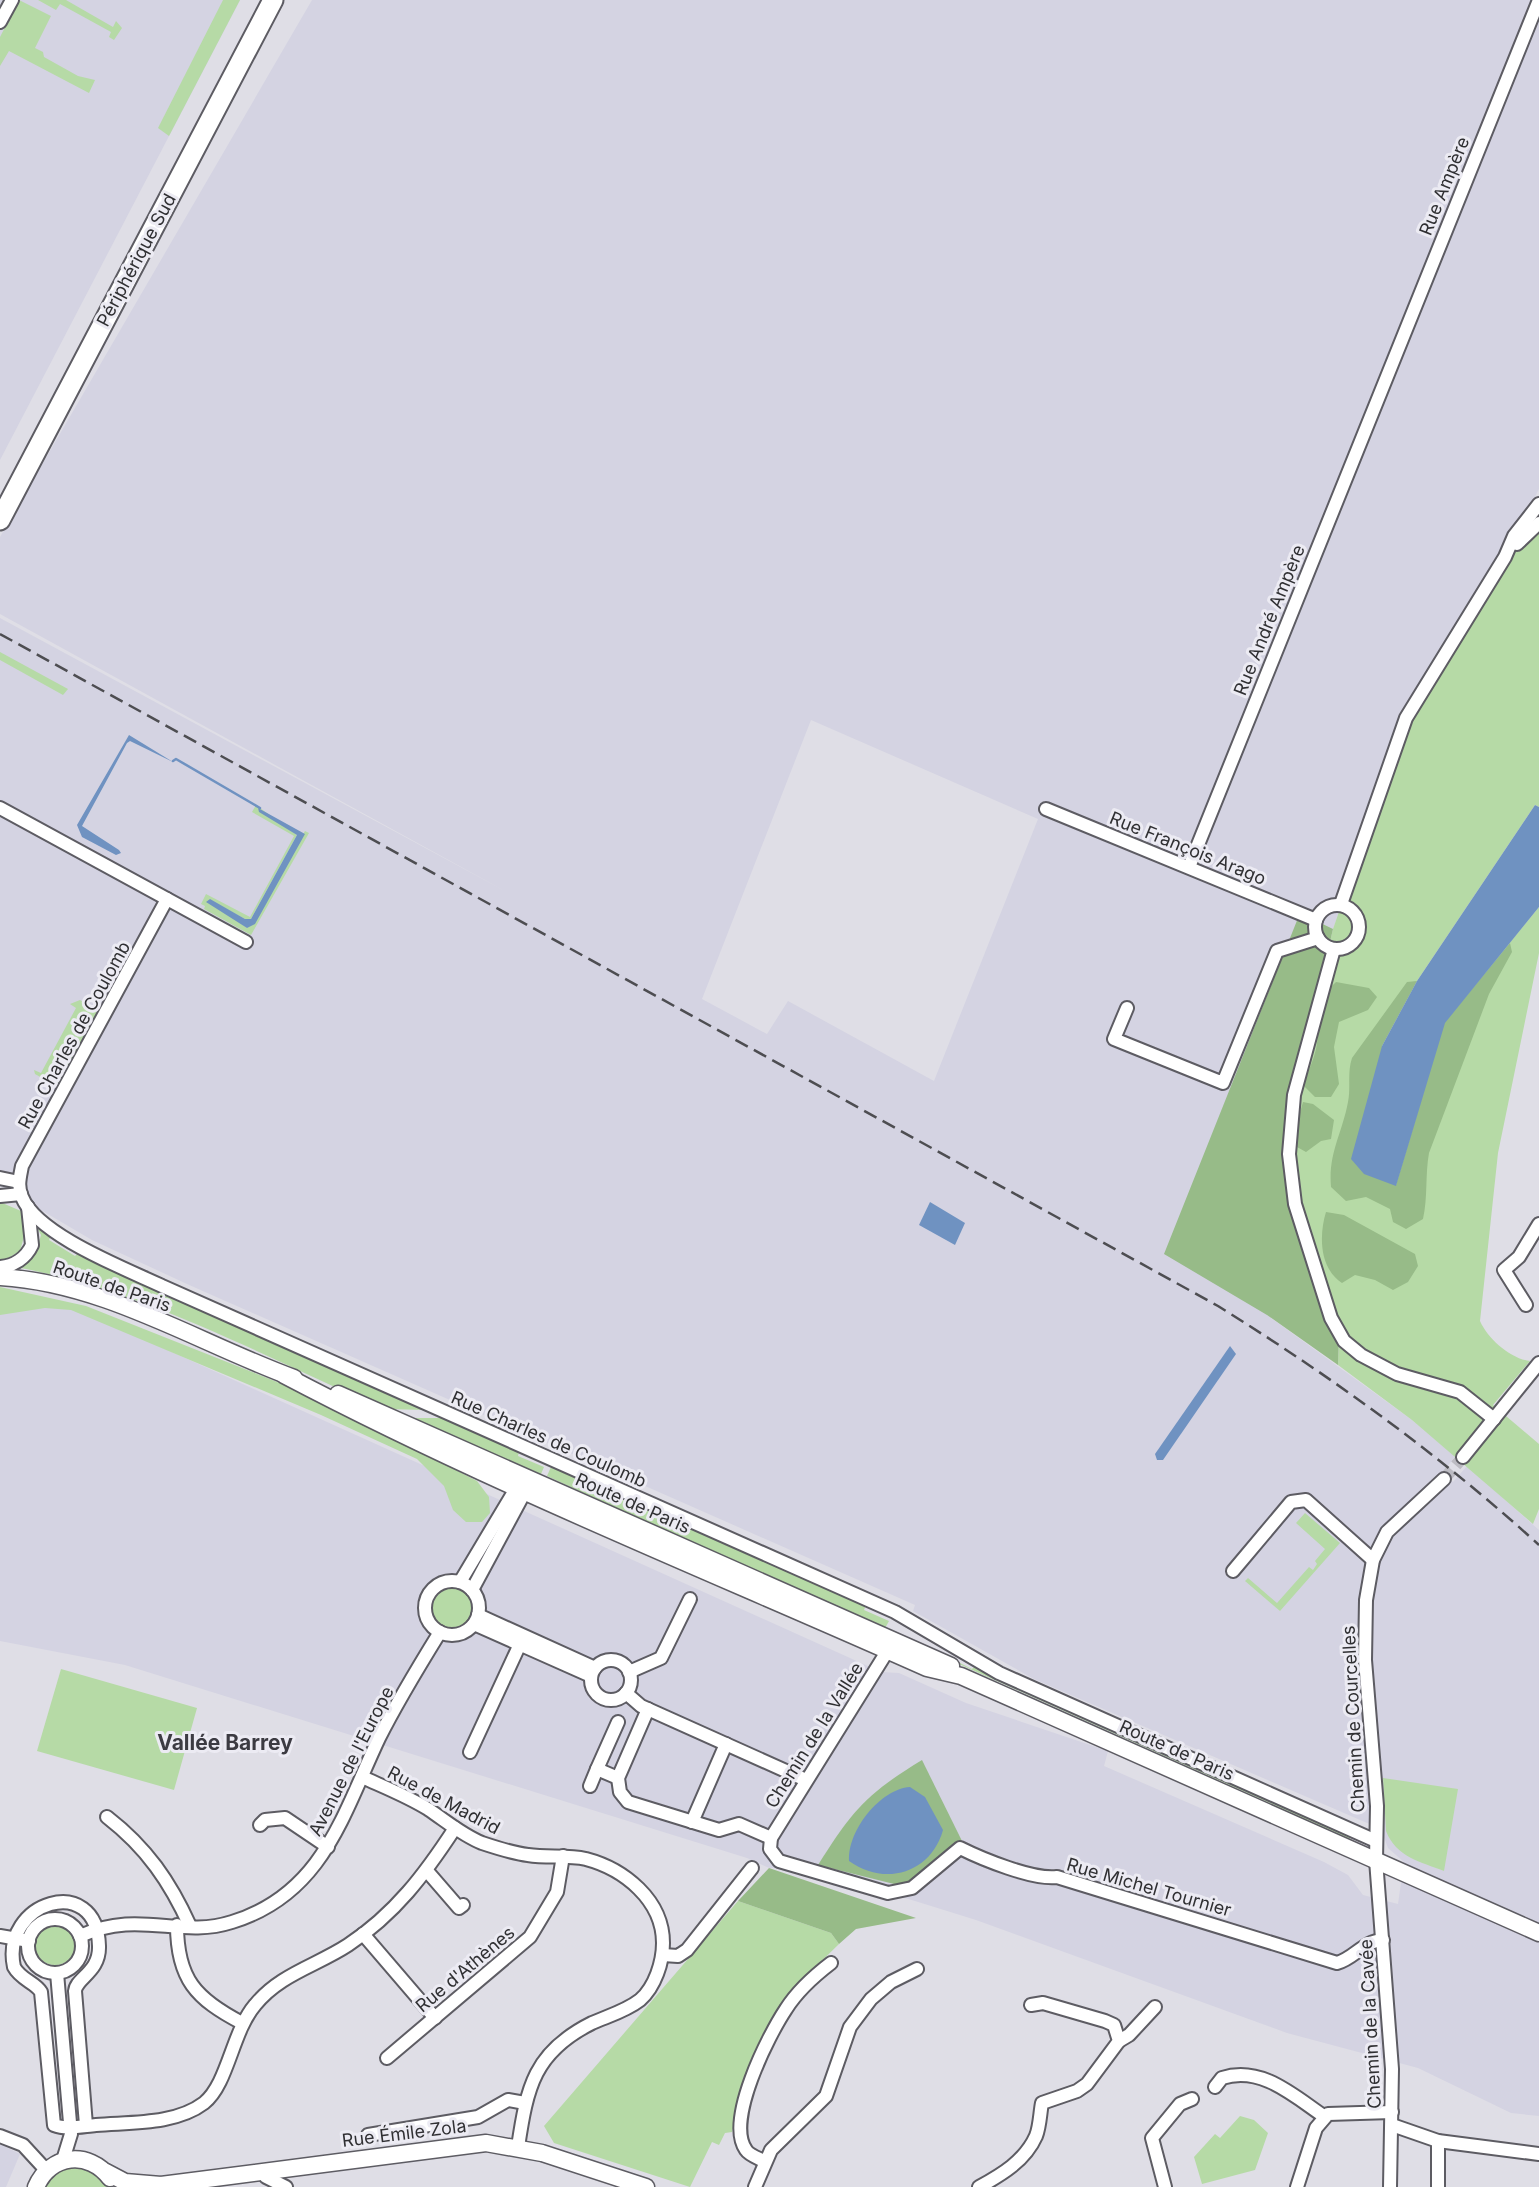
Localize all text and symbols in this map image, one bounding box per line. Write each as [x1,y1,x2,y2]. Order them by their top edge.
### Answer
street label: Rue Ampère [1415,134,1473,238]
street label: Périphérique Sud [92,190,180,330]
street label: Rue André Ampère [1229,542,1309,698]
street label: Rue François Arago [1107,807,1269,889]
street label: Rue Charles de Coulomb [14,938,134,1132]
street label: Route de Paris [50,1256,174,1316]
street label: Rue Charles de Coulomb [448,1386,650,1492]
street label: Route de Paris [572,1468,694,1538]
street label: Chemin de Courcelles [1338,1625,1368,1813]
street label: Chemin de la Vallée [761,1658,867,1812]
street label: Avenue de l'Europe [304,1683,398,1839]
street label: Route de Paris [1116,1715,1238,1785]
district label: Vallée Barrey [157,1730,293,1755]
street label: Rue de Madrid [384,1762,504,1838]
street label: Rue Michel Tournier [1064,1853,1234,1921]
street label: Rue d'Athènes [411,1922,519,2016]
street label: Chemin de la Cavée [1355,1939,1385,2109]
street label: Rue Émile Zola [340,2114,467,2151]

